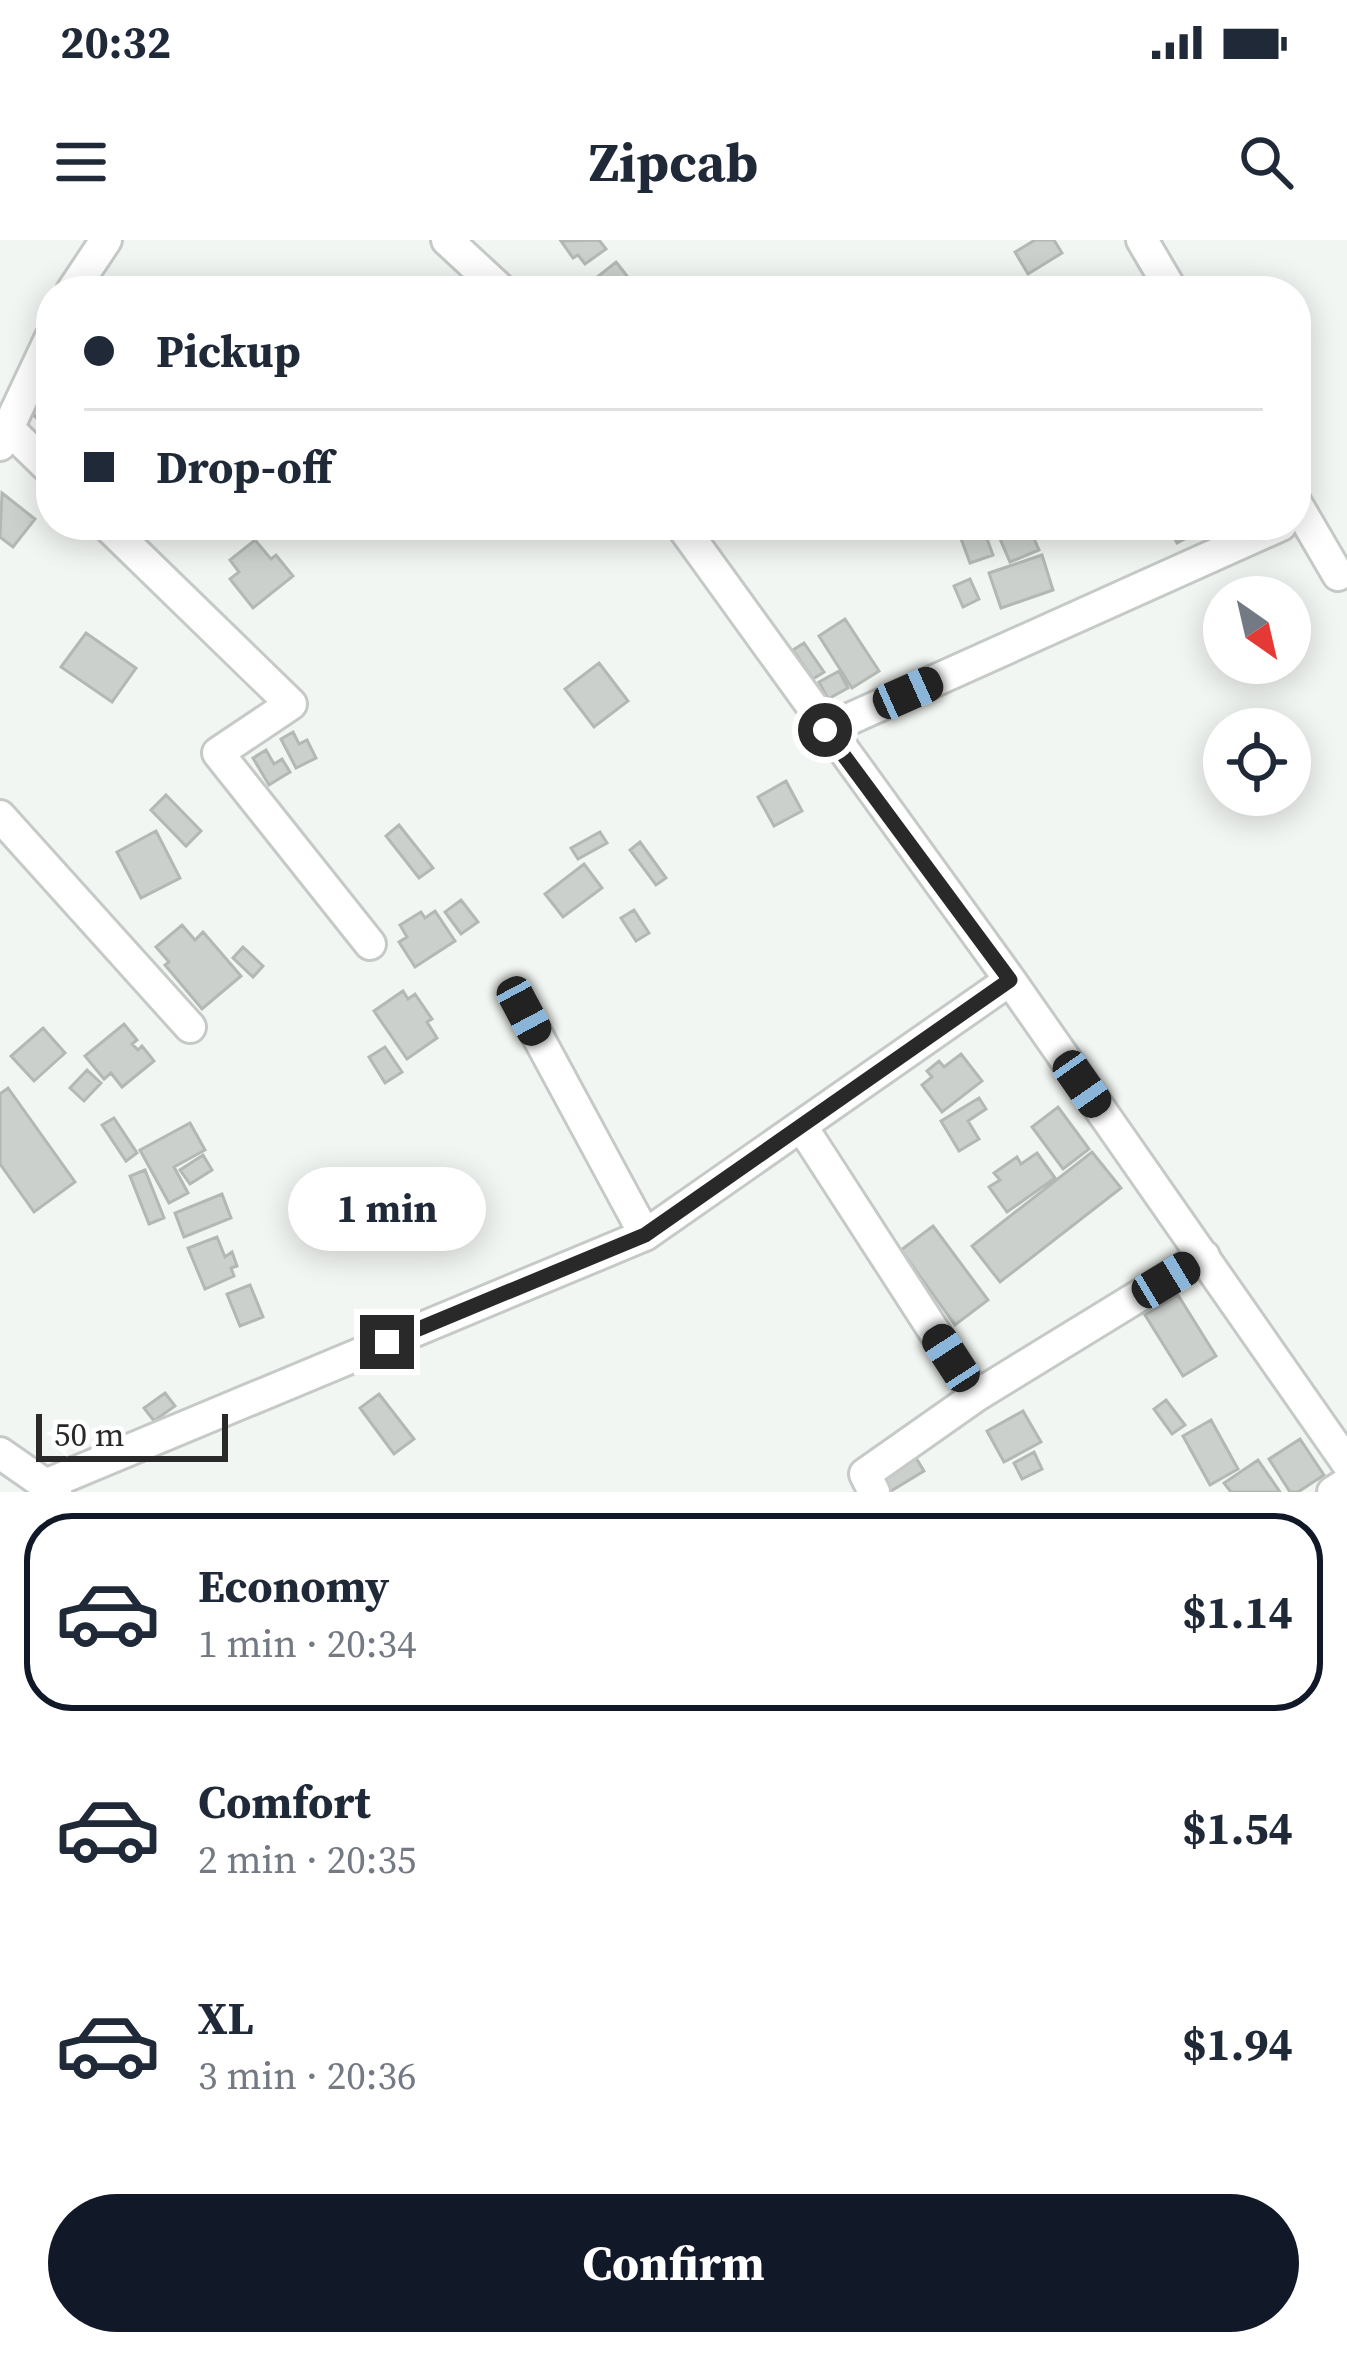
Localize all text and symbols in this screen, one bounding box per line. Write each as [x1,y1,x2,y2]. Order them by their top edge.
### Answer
text: 20:32 [60,11,171,73]
text: Zipcab [589,125,758,199]
icon: menu [48,129,114,195]
icon: search [1233,129,1299,195]
text: Pickup [156,320,301,382]
text: Drop-off [156,436,332,498]
north arrow [1203,576,1311,684]
map controls [1203,576,1311,816]
car [868,662,948,724]
route start [798,703,852,757]
button: locate [1203,708,1311,816]
car [491,971,557,1051]
car [1047,1044,1117,1124]
callout: 1 min [288,1168,486,1252]
text: 1 min [336,1182,438,1235]
car [1126,1246,1206,1314]
route end [360,1315,414,1369]
car [916,1318,986,1398]
scale bar [36,1408,228,1461]
text: 50 m [54,1412,124,1457]
text: Economy [198,1555,389,1617]
icon: car [54,1558,162,1666]
text: $1.14 [1182,1581,1293,1643]
text: 1 min · 20:34 [198,1617,417,1670]
text: Comfort [198,1771,371,1833]
icon: car [54,1774,162,1882]
text: $1.54 [1182,1797,1293,1859]
text: 2 min · 20:35 [198,1833,417,1886]
text: XL [198,1987,254,2049]
icon: car [54,1990,162,2098]
text: $1.94 [1182,2013,1293,2075]
text: 3 min · 20:36 [198,2049,417,2102]
button: Confirm [48,2194,1299,2332]

